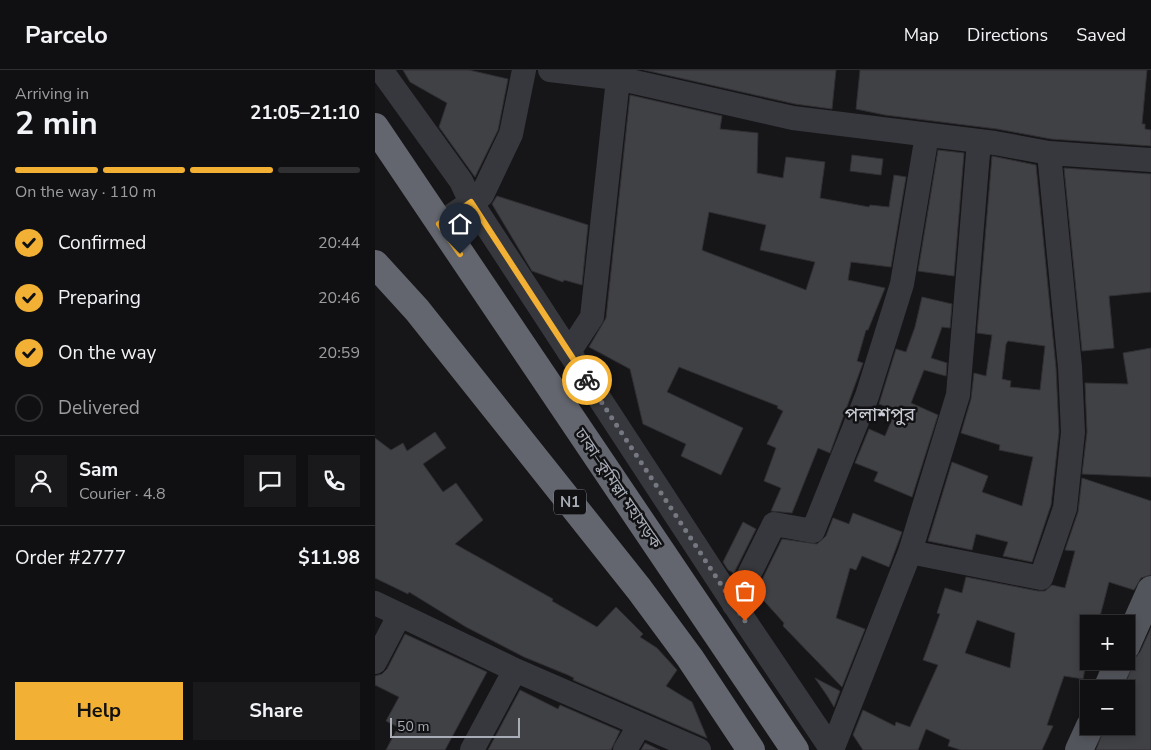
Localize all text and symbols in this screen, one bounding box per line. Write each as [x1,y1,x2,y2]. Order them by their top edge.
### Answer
text: Parcelo [25,19,108,51]
text: Map [904,23,939,47]
text: Directions [967,23,1048,47]
text: Saved [1076,23,1126,47]
text: Arriving in [15,83,89,105]
text: 21:05–21:10 [250,100,360,126]
text: 2 min [15,102,98,145]
text: On the way · 110 m [15,181,156,203]
pin [439,203,481,254]
icon: home [446,210,474,238]
icon: check [15,229,43,257]
text: Confirmed [58,230,146,256]
text: 20:44 [318,232,360,254]
icon: check [15,284,43,312]
text: Preparing [58,285,141,311]
text: 20:46 [318,287,360,309]
icon: check [15,339,43,367]
text: On the way [58,340,156,366]
text: 20:59 [318,342,360,364]
courier [562,355,612,405]
icon: bike [573,366,601,394]
text: Delivered [58,395,140,421]
district label: পলাশপুর [845,402,916,428]
street label: ঢাকা–কুমিল্লা মহাসড়ক [569,423,667,554]
button: person [15,455,67,507]
button: chat [244,455,296,507]
button: phone [308,455,360,507]
text: Sam [79,457,118,483]
text: Courier · 4.8 [79,483,165,505]
road number: N1 [554,490,586,514]
text: Order #2777 [15,545,126,571]
text: $11.98 [298,545,360,571]
pin [724,570,766,621]
icon: bag [731,577,759,605]
map controls [1080,615,1135,735]
button: + [1080,615,1135,670]
button: − [1080,680,1135,735]
button: Help [15,682,183,740]
button: Share [193,682,360,740]
scale bar [390,715,520,738]
text: 50 m [397,717,429,736]

